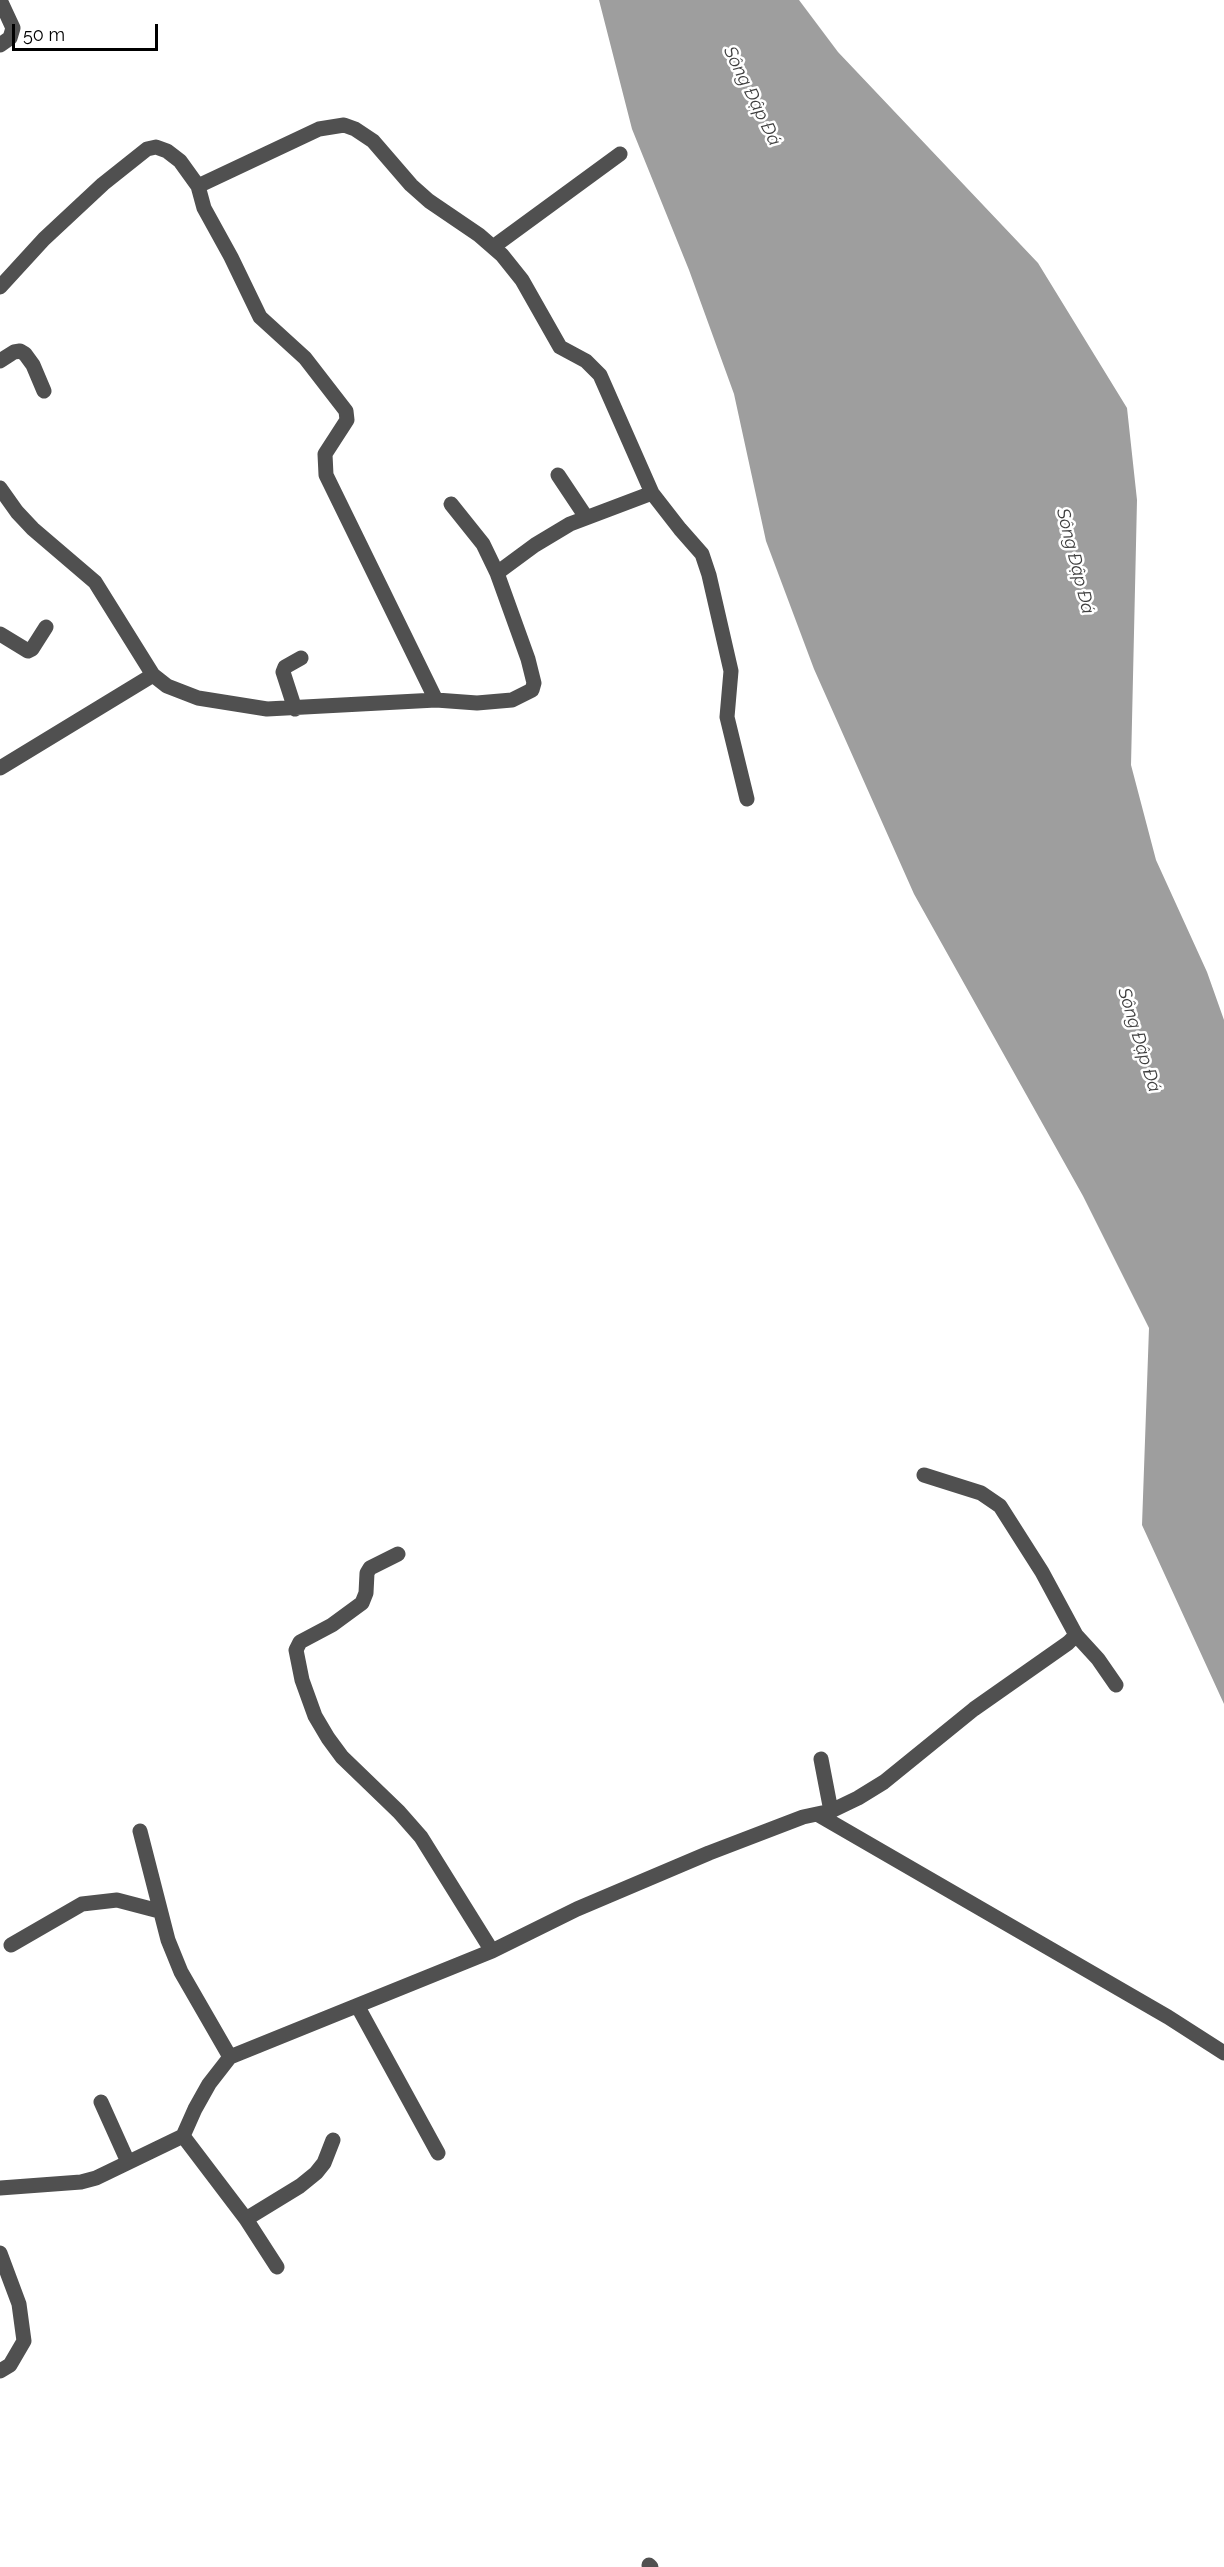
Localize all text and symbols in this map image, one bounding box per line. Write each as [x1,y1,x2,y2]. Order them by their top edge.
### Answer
scale bar [15,12,160,50]
text: 50 m [23,24,65,45]
water label: Sông Đập Đá [719,43,785,149]
water label: Sông Đập Đá [1051,506,1099,616]
water label: Sông Đập Đá [1113,985,1165,1095]

